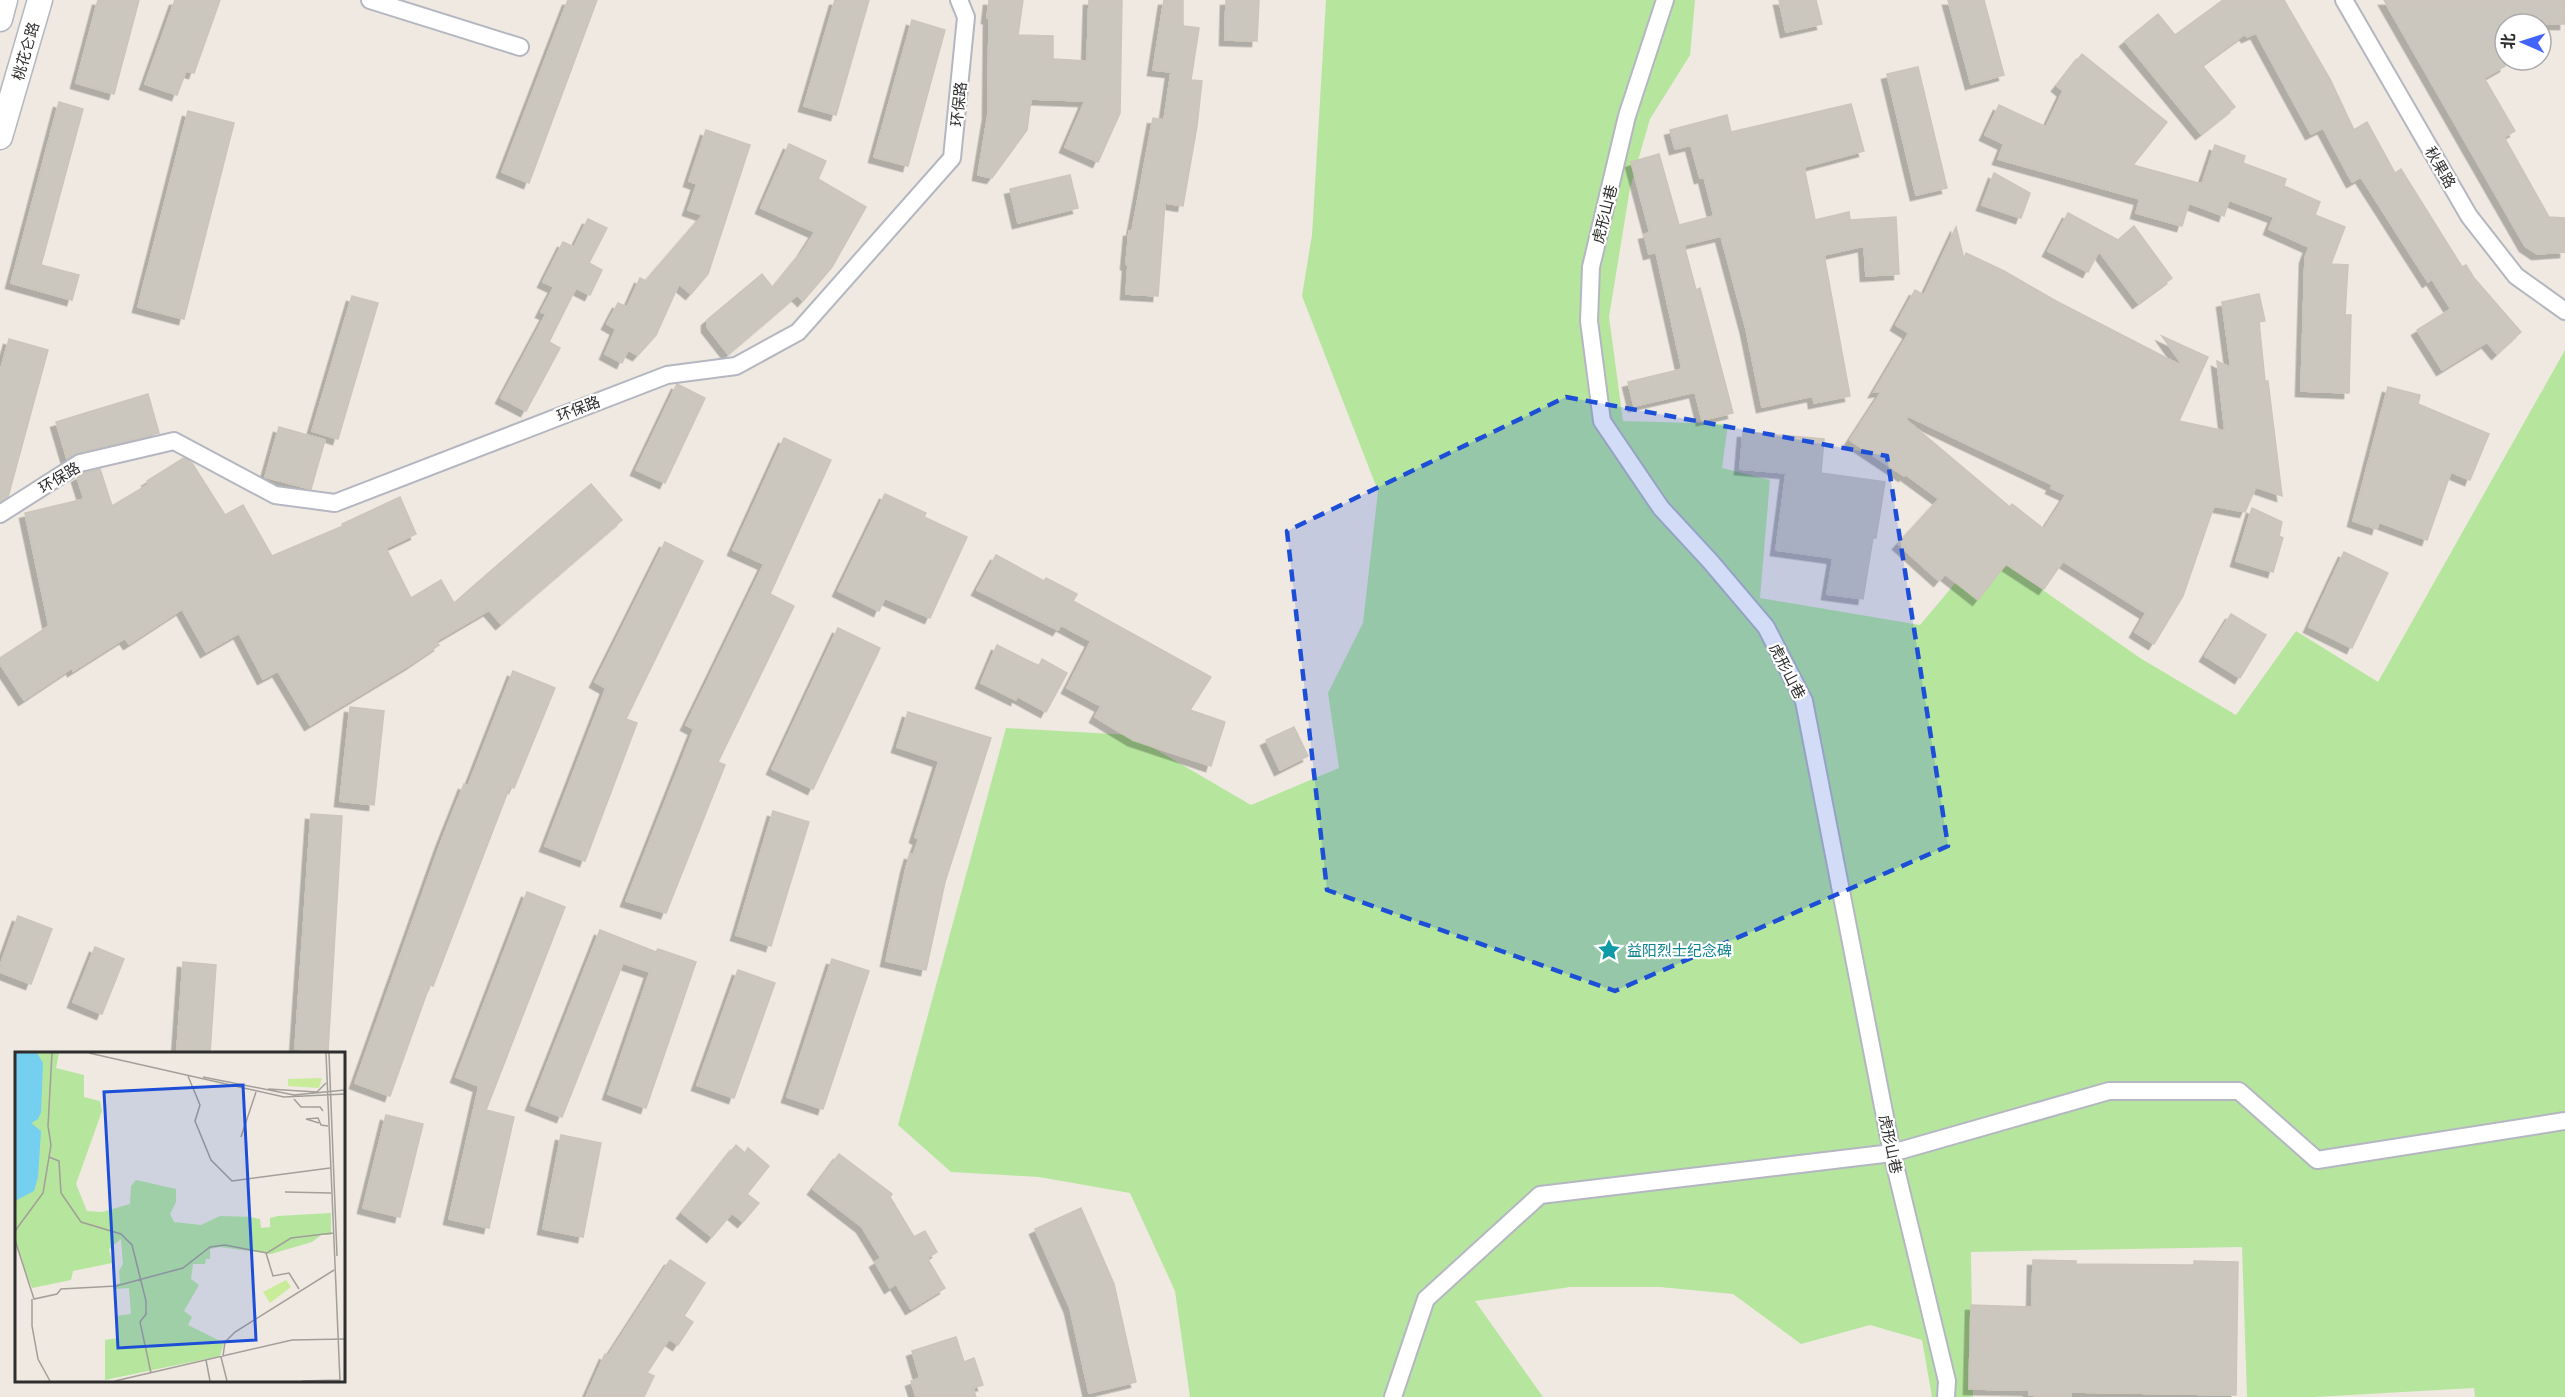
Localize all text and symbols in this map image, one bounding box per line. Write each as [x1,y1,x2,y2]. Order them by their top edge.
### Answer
north arrow [2493,12,2553,72]
street label: 桃花仑路 [7,19,43,83]
text: 北 [2497,33,2519,50]
street label: 环保路 [946,81,970,127]
street label: 秋果路 [2421,143,2461,191]
street label: 虎形山巷 [1587,182,1621,246]
street label: 环保路 [553,391,603,425]
street label: 环保路 [35,457,83,497]
street label: 虎形山巷 [1765,640,1811,702]
place icon: 益阳烈士纪念碑 [1596,937,1622,963]
place label: 益阳烈士纪念碑 [1627,940,1732,960]
inset map [15,1052,345,1382]
street label: 虎形山巷 [1875,1113,1907,1175]

